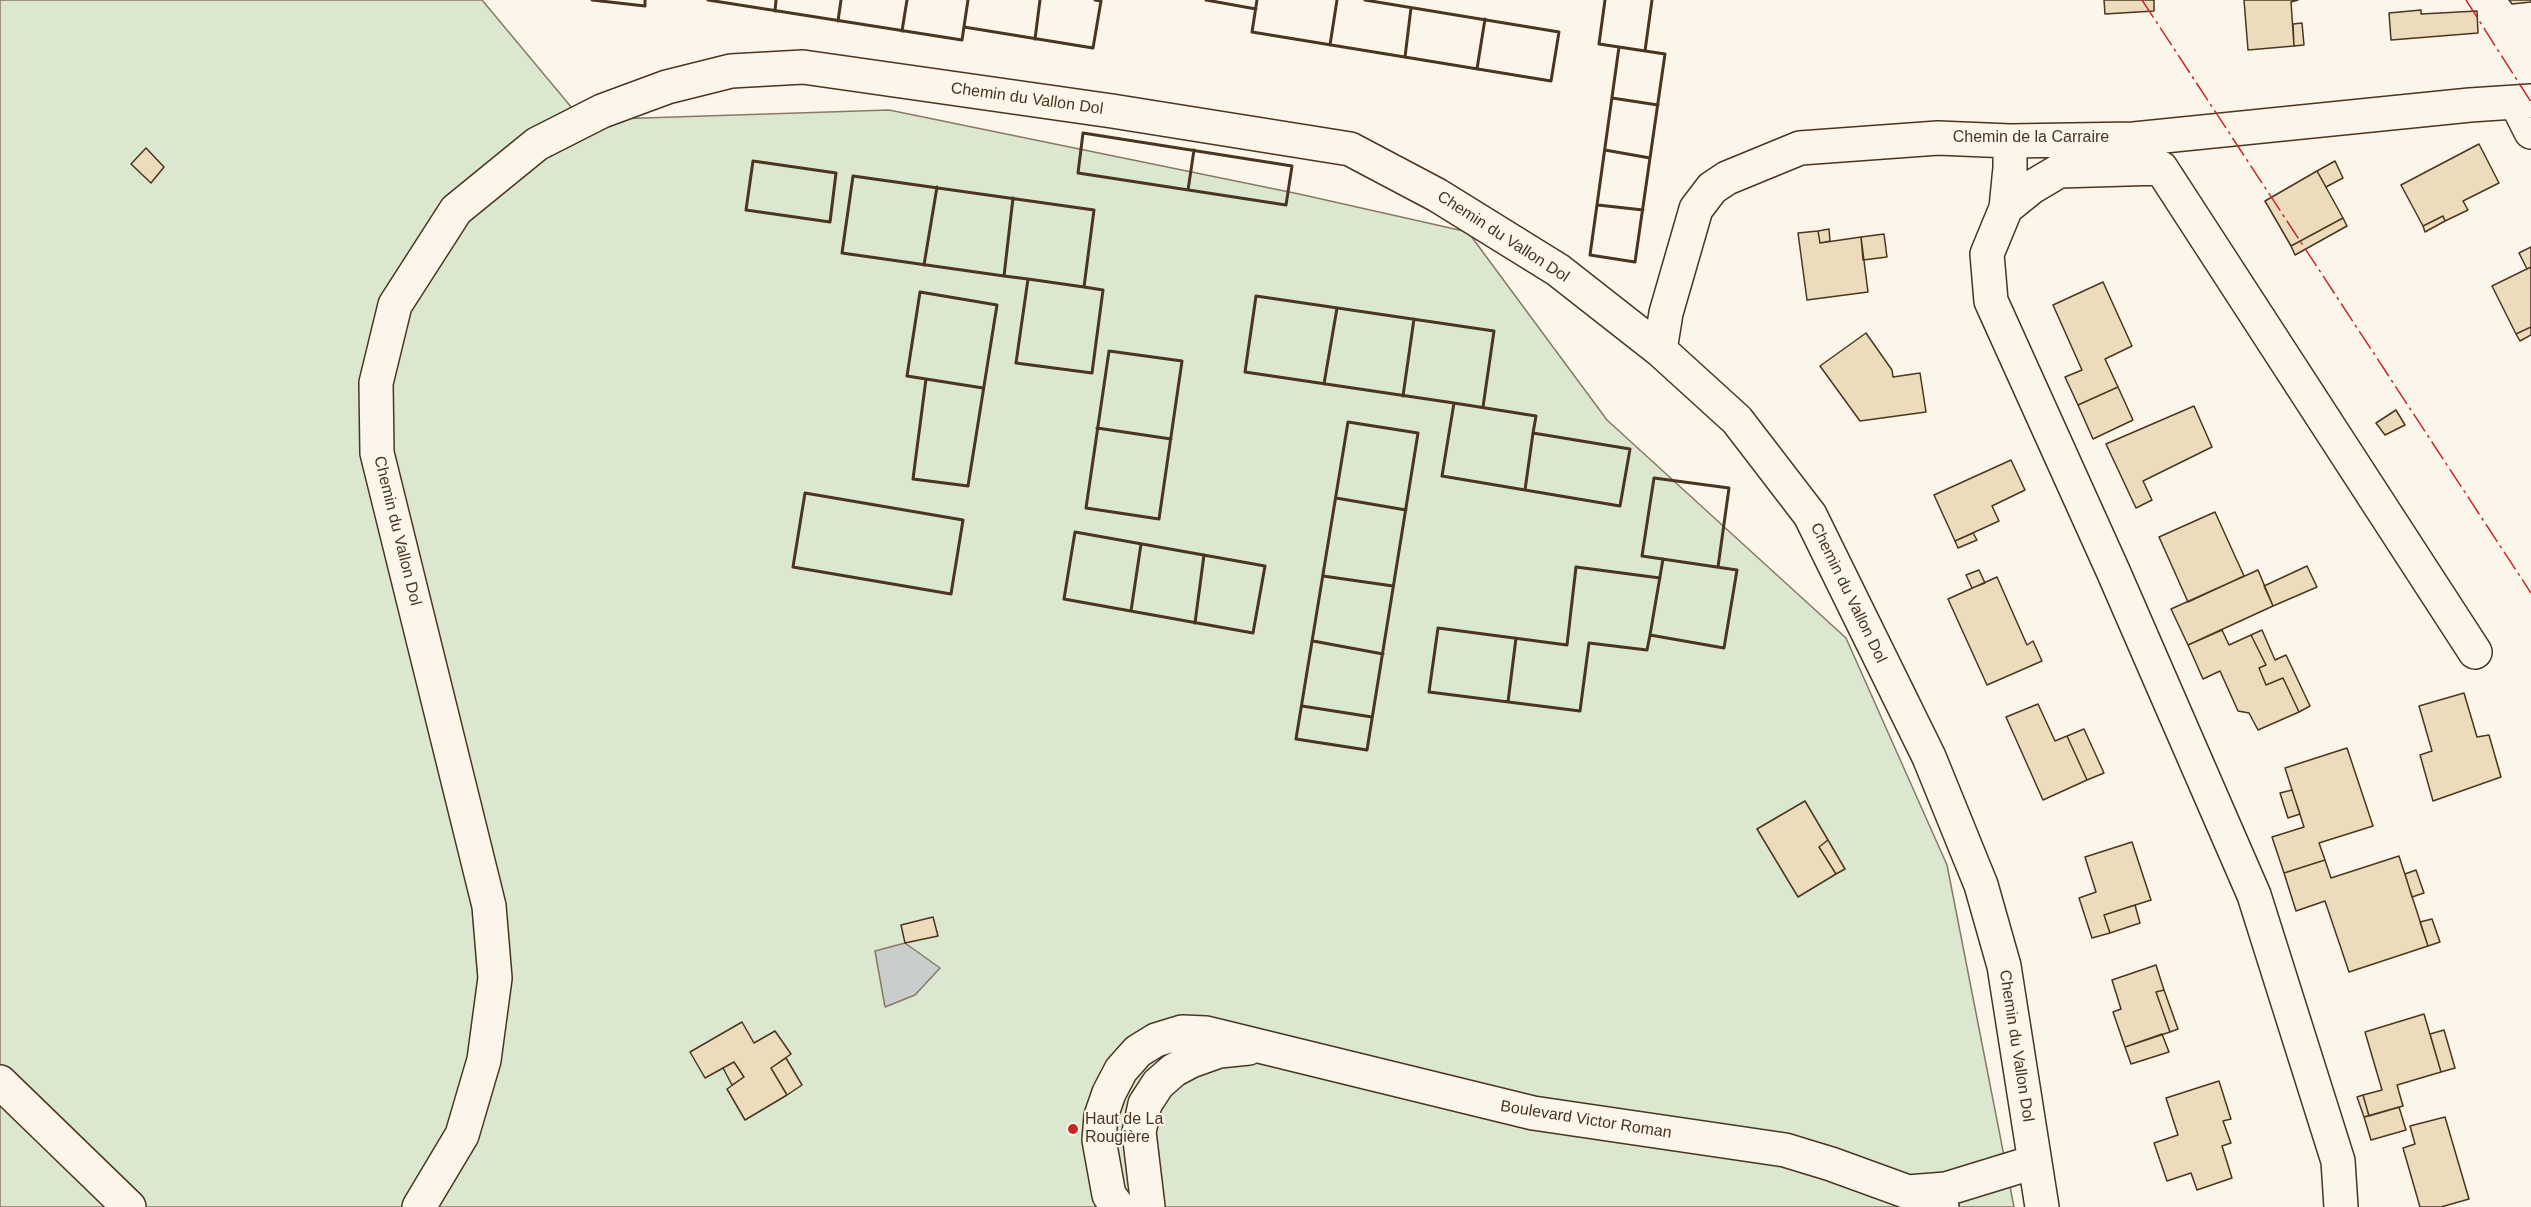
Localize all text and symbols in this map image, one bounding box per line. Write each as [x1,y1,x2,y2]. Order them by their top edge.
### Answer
street label: Chemin du Vallon Dol [950,79,1104,119]
street label: Chemin de la Carraire [1953,128,2109,148]
street label: Chemin du Vallon Dol [1433,187,1573,287]
street label: Chemin du Vallon Dol [369,454,425,608]
street label: Chemin du Vallon Dol [1806,520,1890,666]
street label: Chemin du Vallon Dol [1995,969,2037,1123]
street label: Boulevard Victor Roman [1499,1097,1673,1143]
place label: Haut de La Rougière [1085,1110,1163,1148]
marker: Haut de La Rougière [1066,1122,1080,1136]

